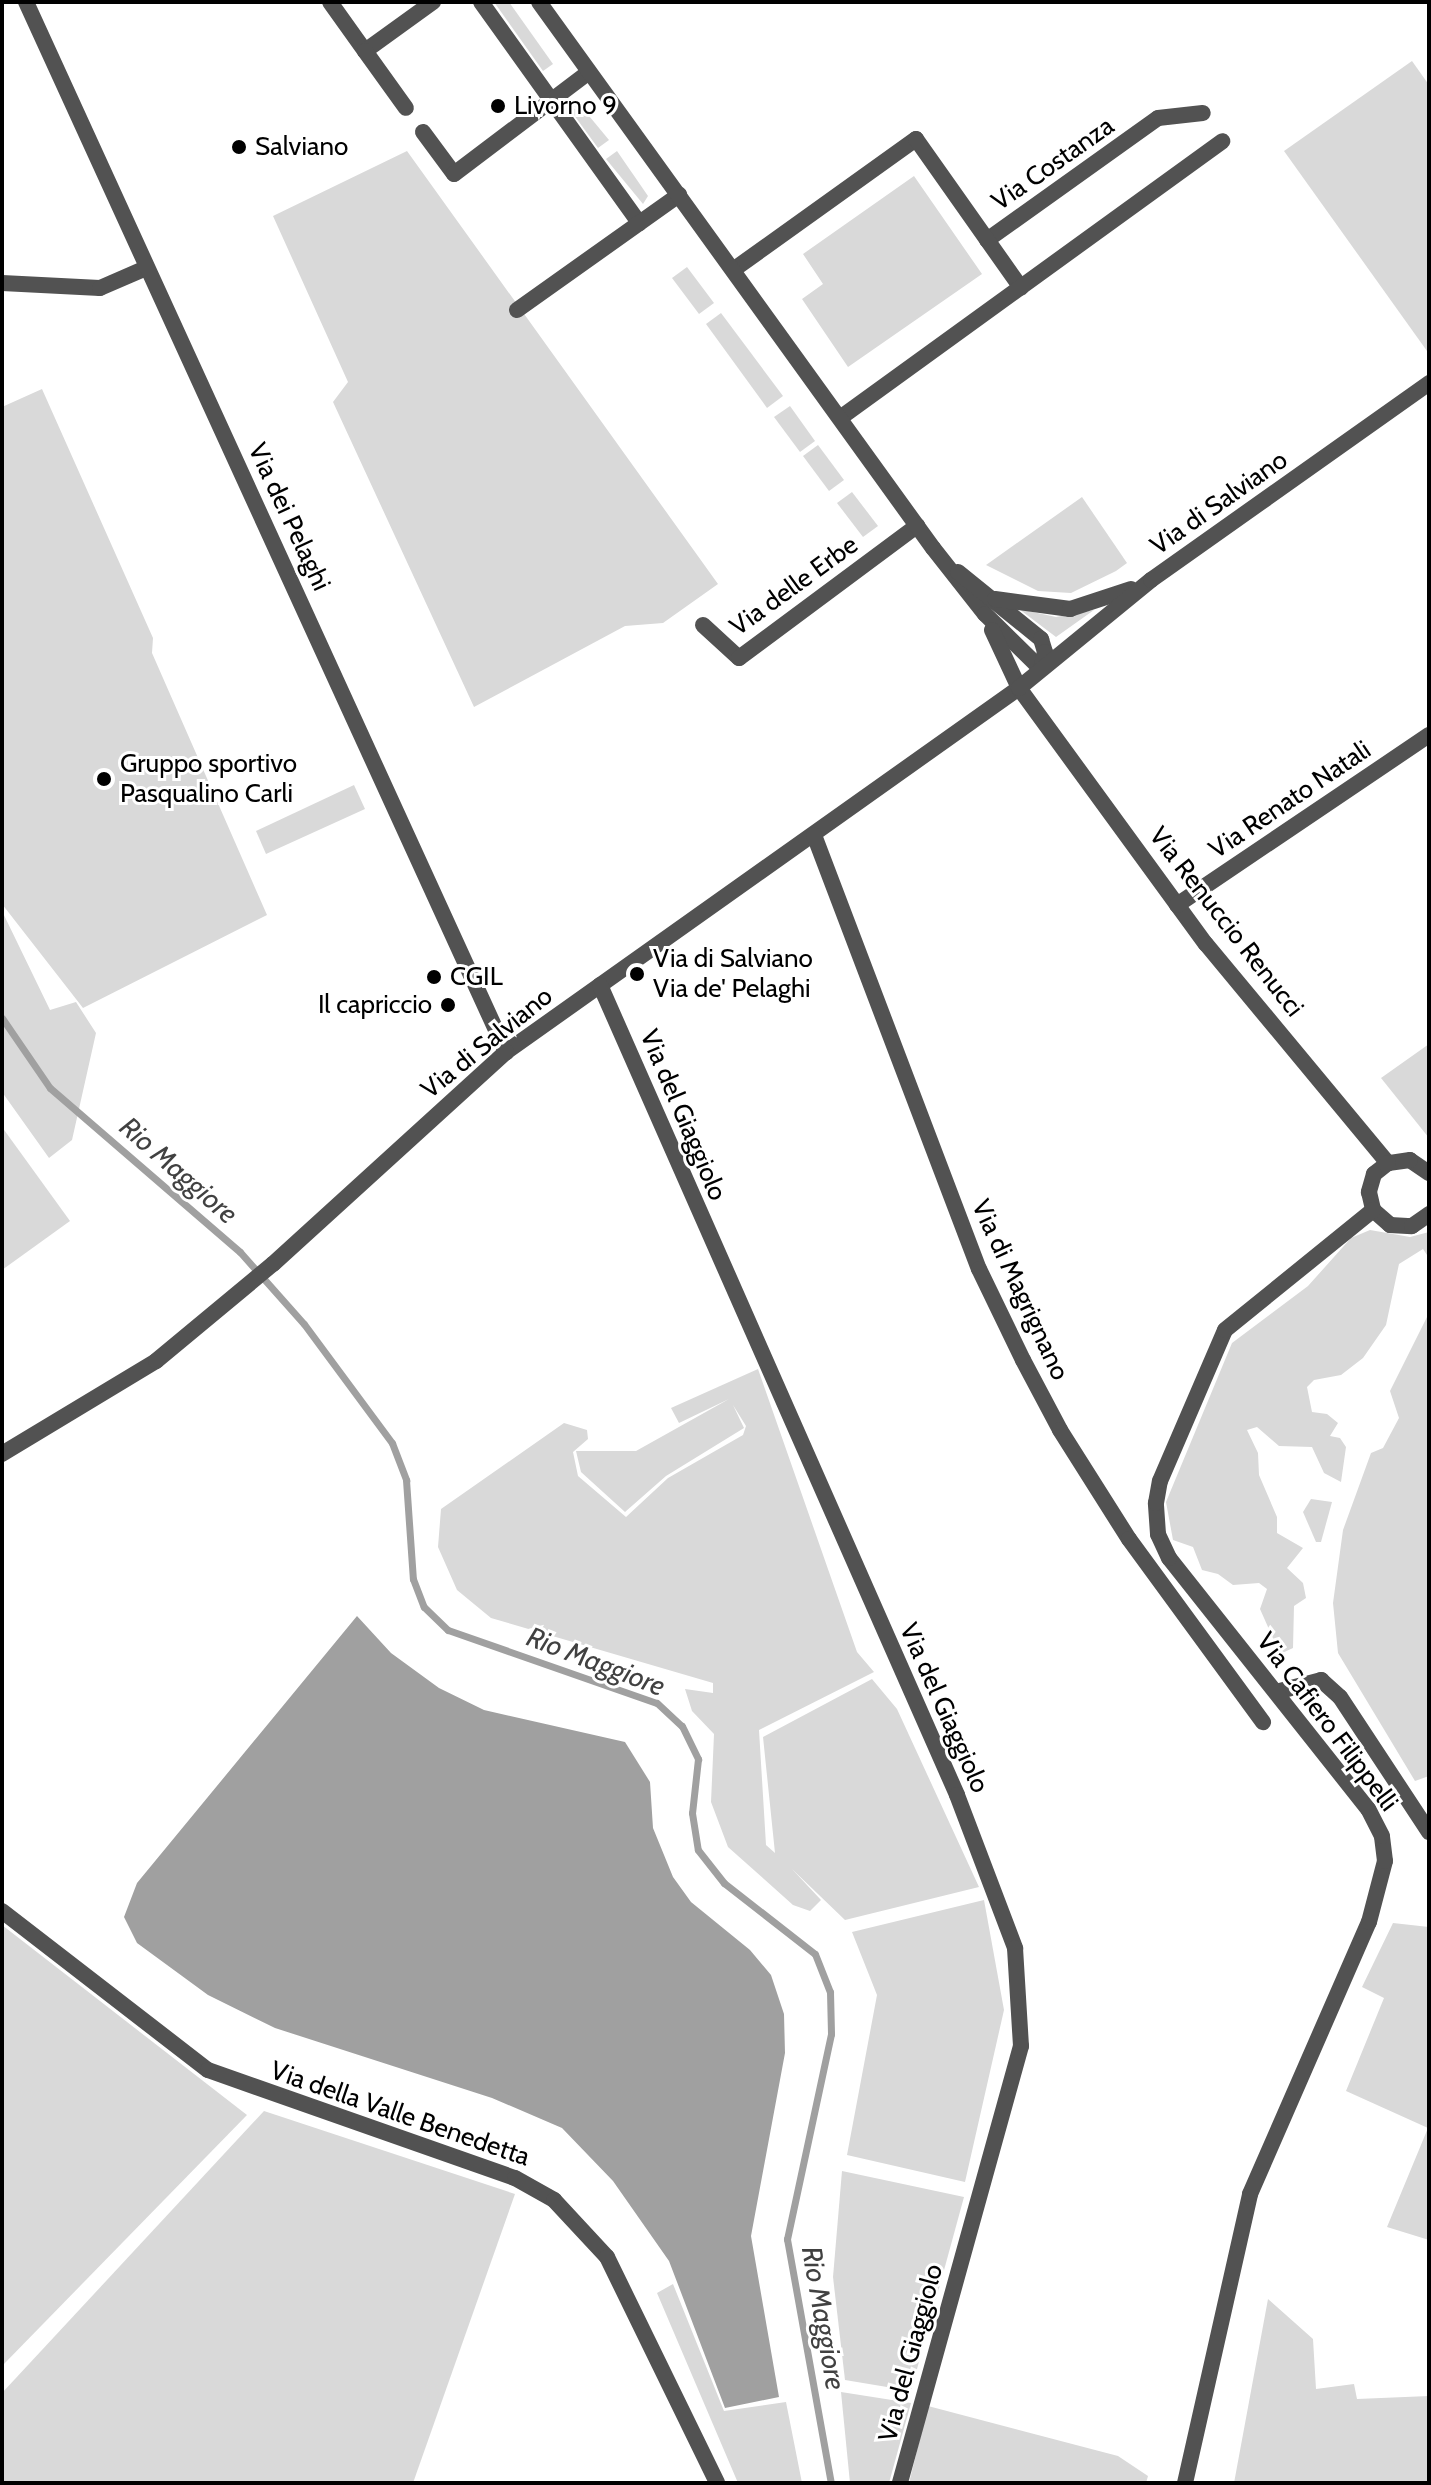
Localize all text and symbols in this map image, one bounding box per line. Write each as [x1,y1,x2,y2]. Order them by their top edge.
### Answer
place label: Livorno 9 [514,90,617,122]
marker: Livorno 9 [489,97,507,115]
street label: Via Costanza [986,110,1120,218]
place label: Salviano [255,131,348,163]
marker: Salviano [230,138,248,156]
street label: Via dei Pelaghi [241,438,337,596]
street label: Via di Salviano [1145,444,1293,562]
street label: Via delle Erbe [724,529,864,643]
street label: Via Renato Natali [1203,734,1377,866]
place label: Gruppo sportivo Pasqualino Carli [120,748,297,810]
marker: Gruppo sportivo Pasqualino Carli [95,770,113,788]
street label: Via Renuccio Renucci [1142,821,1310,1023]
place label: Via di Salviano Via de' Pelaghi [653,943,813,1004]
place label: CGIL [450,961,503,993]
marker: Via di Salviano Via de' Pelaghi [628,965,646,983]
marker: CGIL [425,968,443,986]
street label: Via di Salviano [415,981,559,1105]
place label: Il capriccio [318,989,432,1021]
marker: Il capriccio [439,996,457,1014]
street label: Via del Giaggiolo [633,1025,733,1205]
water label: Rio Maggiore [113,1110,245,1230]
street label: Via di Magrignano [965,1195,1075,1385]
street label: Via del Giaggiolo [893,1618,995,1798]
water label: Rio Maggiore [522,1619,670,1703]
street label: Via Cafiero Filippelli [1250,1627,1404,1817]
street label: Via della Valle Benedetta [266,2055,534,2173]
water label: Rio Maggiore [795,2244,853,2392]
street label: Via del Giaggiolo [872,2261,950,2445]

